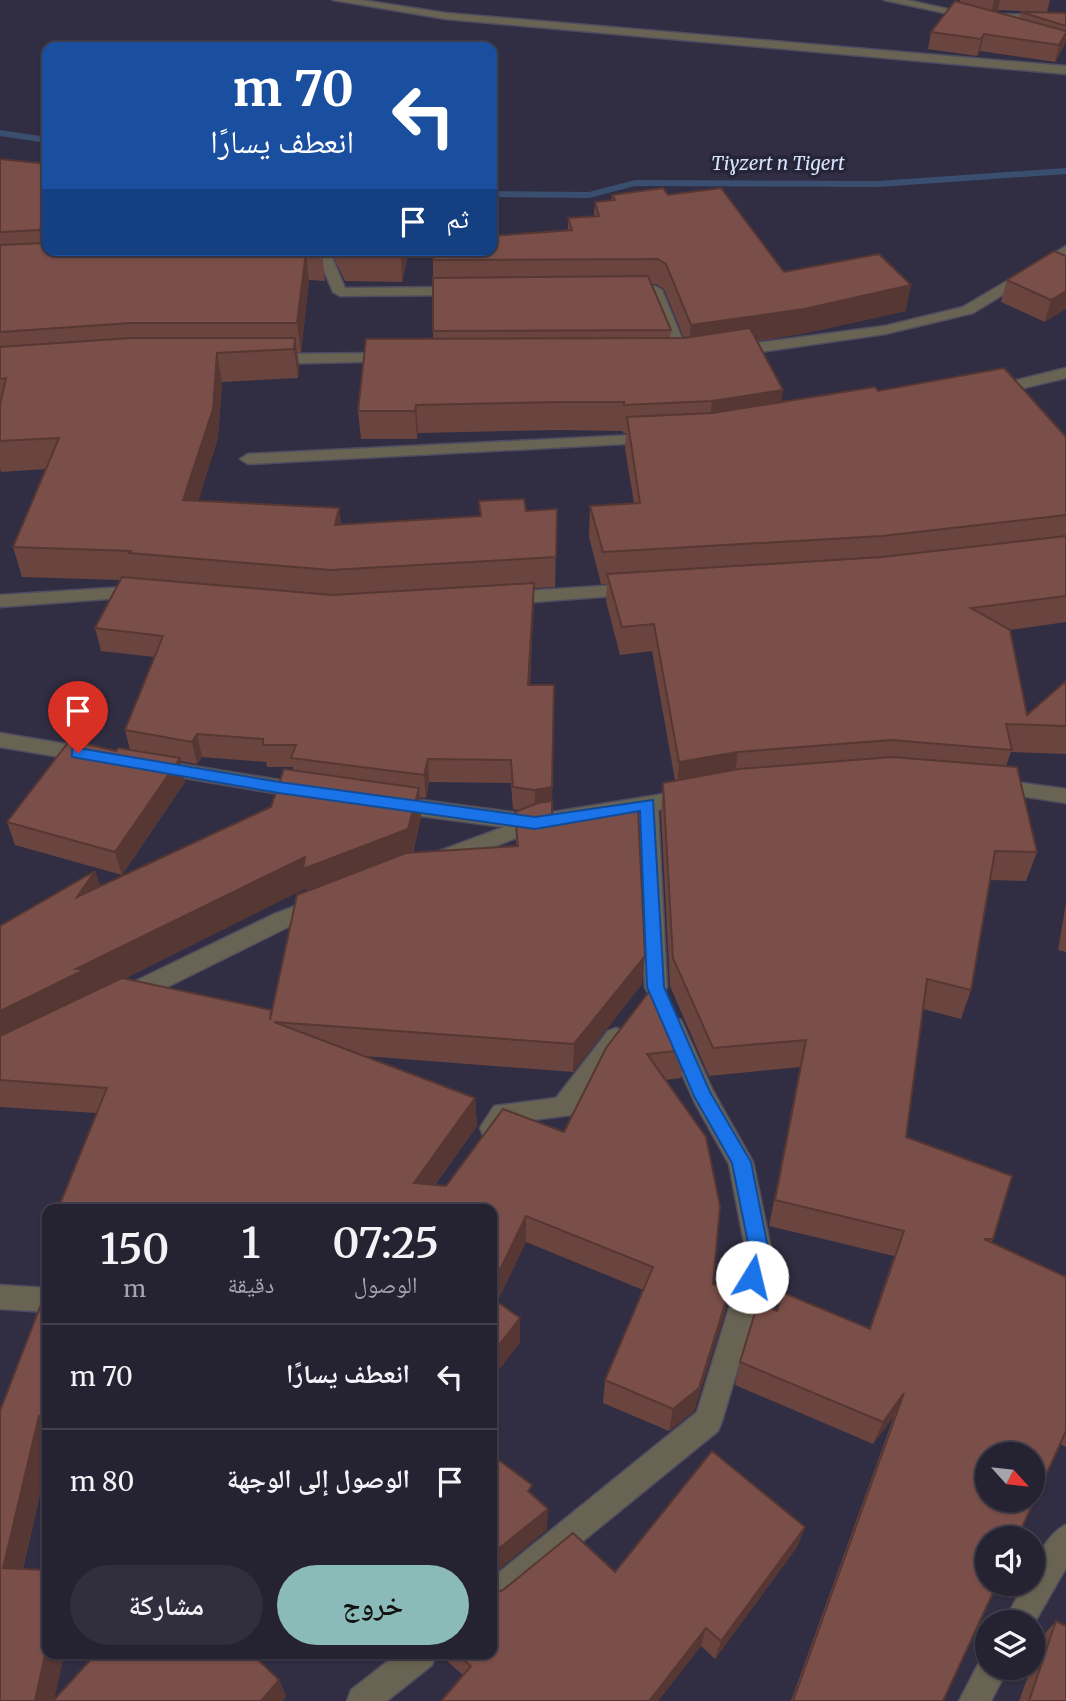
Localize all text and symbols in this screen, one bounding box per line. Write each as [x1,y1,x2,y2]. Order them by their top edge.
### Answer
text: 70 m [233,58,354,119]
icon: left [378,70,469,161]
text: انعطف يسارًا [210,122,354,162]
water label: Tiɣzert n Tigert [711,151,845,175]
text: ثم [446,202,469,235]
icon: arrive [394,203,432,241]
pin [48,681,108,753]
icon: arrive [59,692,97,730]
text: 1 [241,1217,260,1269]
text: 07:25 [332,1217,439,1269]
text: 150 [100,1223,169,1275]
position arrow [715,1240,789,1314]
text: دقيقة [227,1270,274,1299]
text: الوصول [354,1270,417,1299]
text: m [123,1274,146,1303]
text: انعطف يسارًا [286,1357,410,1390]
icon: left [431,1358,469,1396]
text: 70 m [70,1360,133,1393]
north arrow [975,1442,1045,1512]
map controls [975,1442,1045,1680]
text: الوصول إلى الوجهة [227,1462,410,1495]
icon: arrive [431,1463,469,1501]
text: 80 m [70,1465,134,1498]
button: sound [975,1526,1045,1596]
button: مشاركة [70,1565,263,1645]
button: خروج [277,1565,469,1645]
button: layers [975,1610,1045,1680]

